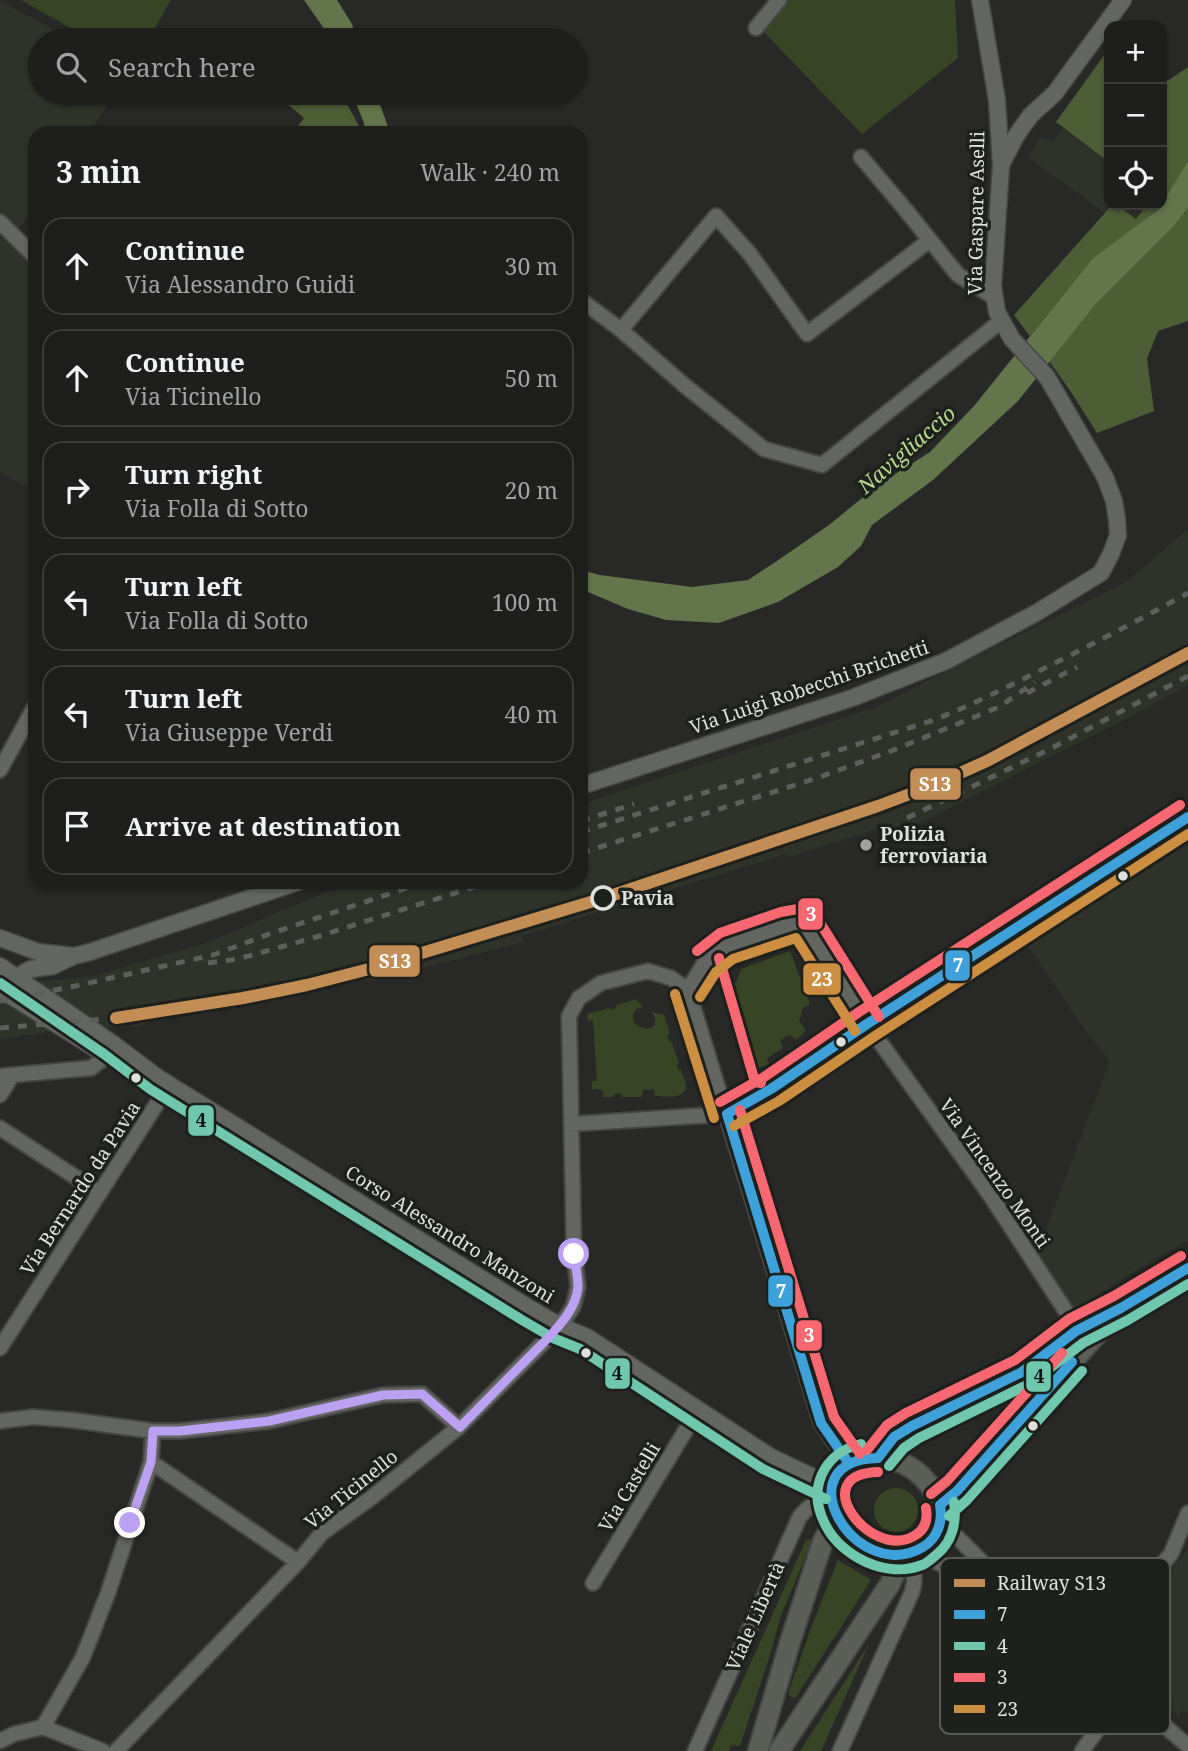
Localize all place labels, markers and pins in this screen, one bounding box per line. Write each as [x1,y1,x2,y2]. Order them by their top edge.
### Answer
place label: Polizia ferroviaria [880,821,988,869]
marker: Polizia ferroviaria [858,837,874,853]
unlabelled marker [1116,869,1130,883]
place label: Pavia [621,885,674,911]
marker: Pavia [591,886,615,910]
unlabelled marker [834,1035,848,1049]
unlabelled marker [129,1071,143,1085]
unlabelled marker [579,1346,593,1360]
unlabelled marker [1026,1419,1040,1433]

